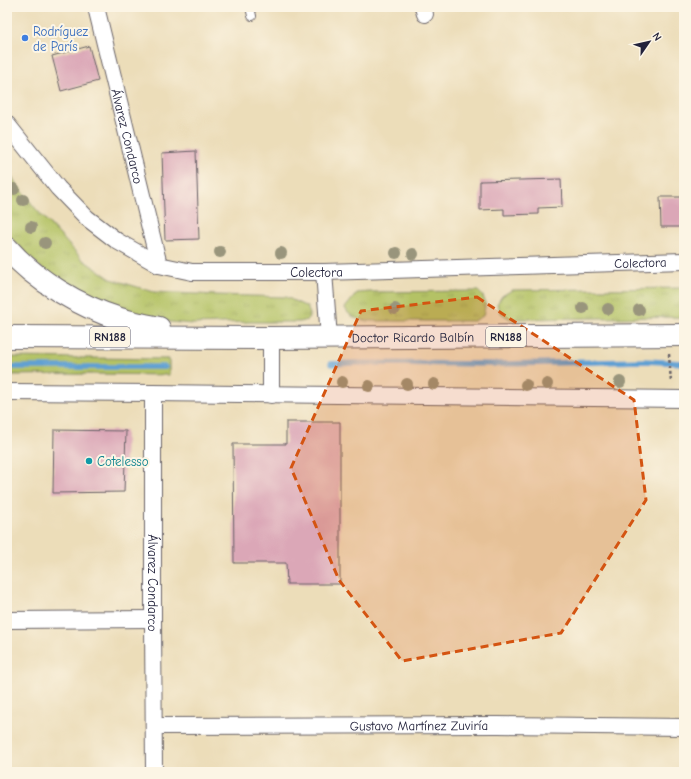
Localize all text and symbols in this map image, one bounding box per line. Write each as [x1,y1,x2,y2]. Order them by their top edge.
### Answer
north arrow [629,22,669,62]
place label: Rodríguez de París [33,24,89,54]
text: N [649,30,664,43]
marker: Rodríguez de París [20,33,30,43]
street label: Álvarez Condarco [109,87,146,185]
street label: Colectora [614,254,667,271]
street label: Colectora [290,264,343,280]
road number: RN188 [90,327,130,347]
road number: RN188 [486,327,526,347]
street label: Doctor Ricardo Balbín [352,329,474,345]
place label: Cotelesso [97,454,149,469]
marker: Cotelesso [84,456,94,466]
street label: Álvarez Condarco [145,534,162,632]
street label: Gustavo Martínez Zuviría [350,718,488,733]

